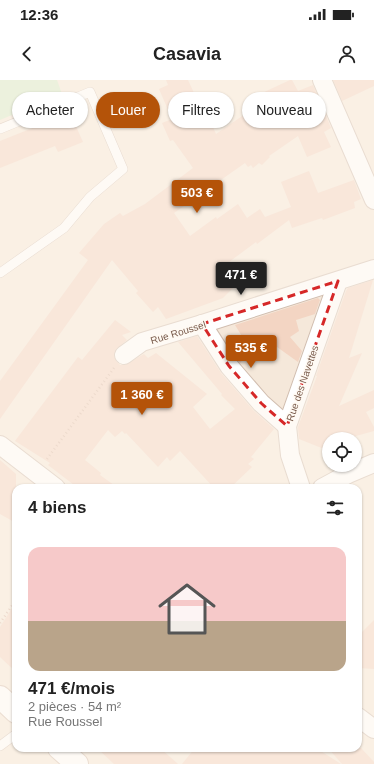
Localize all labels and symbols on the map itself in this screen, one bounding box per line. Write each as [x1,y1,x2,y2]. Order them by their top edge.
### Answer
pin: 503 € [169,180,225,214]
pin: 471 € [213,262,269,296]
street label: Rue Roussel [149,319,207,346]
pin: 535 € [223,335,279,369]
street label: Rue des Navettes [284,344,321,423]
pin: 1 360 € [105,382,179,416]

